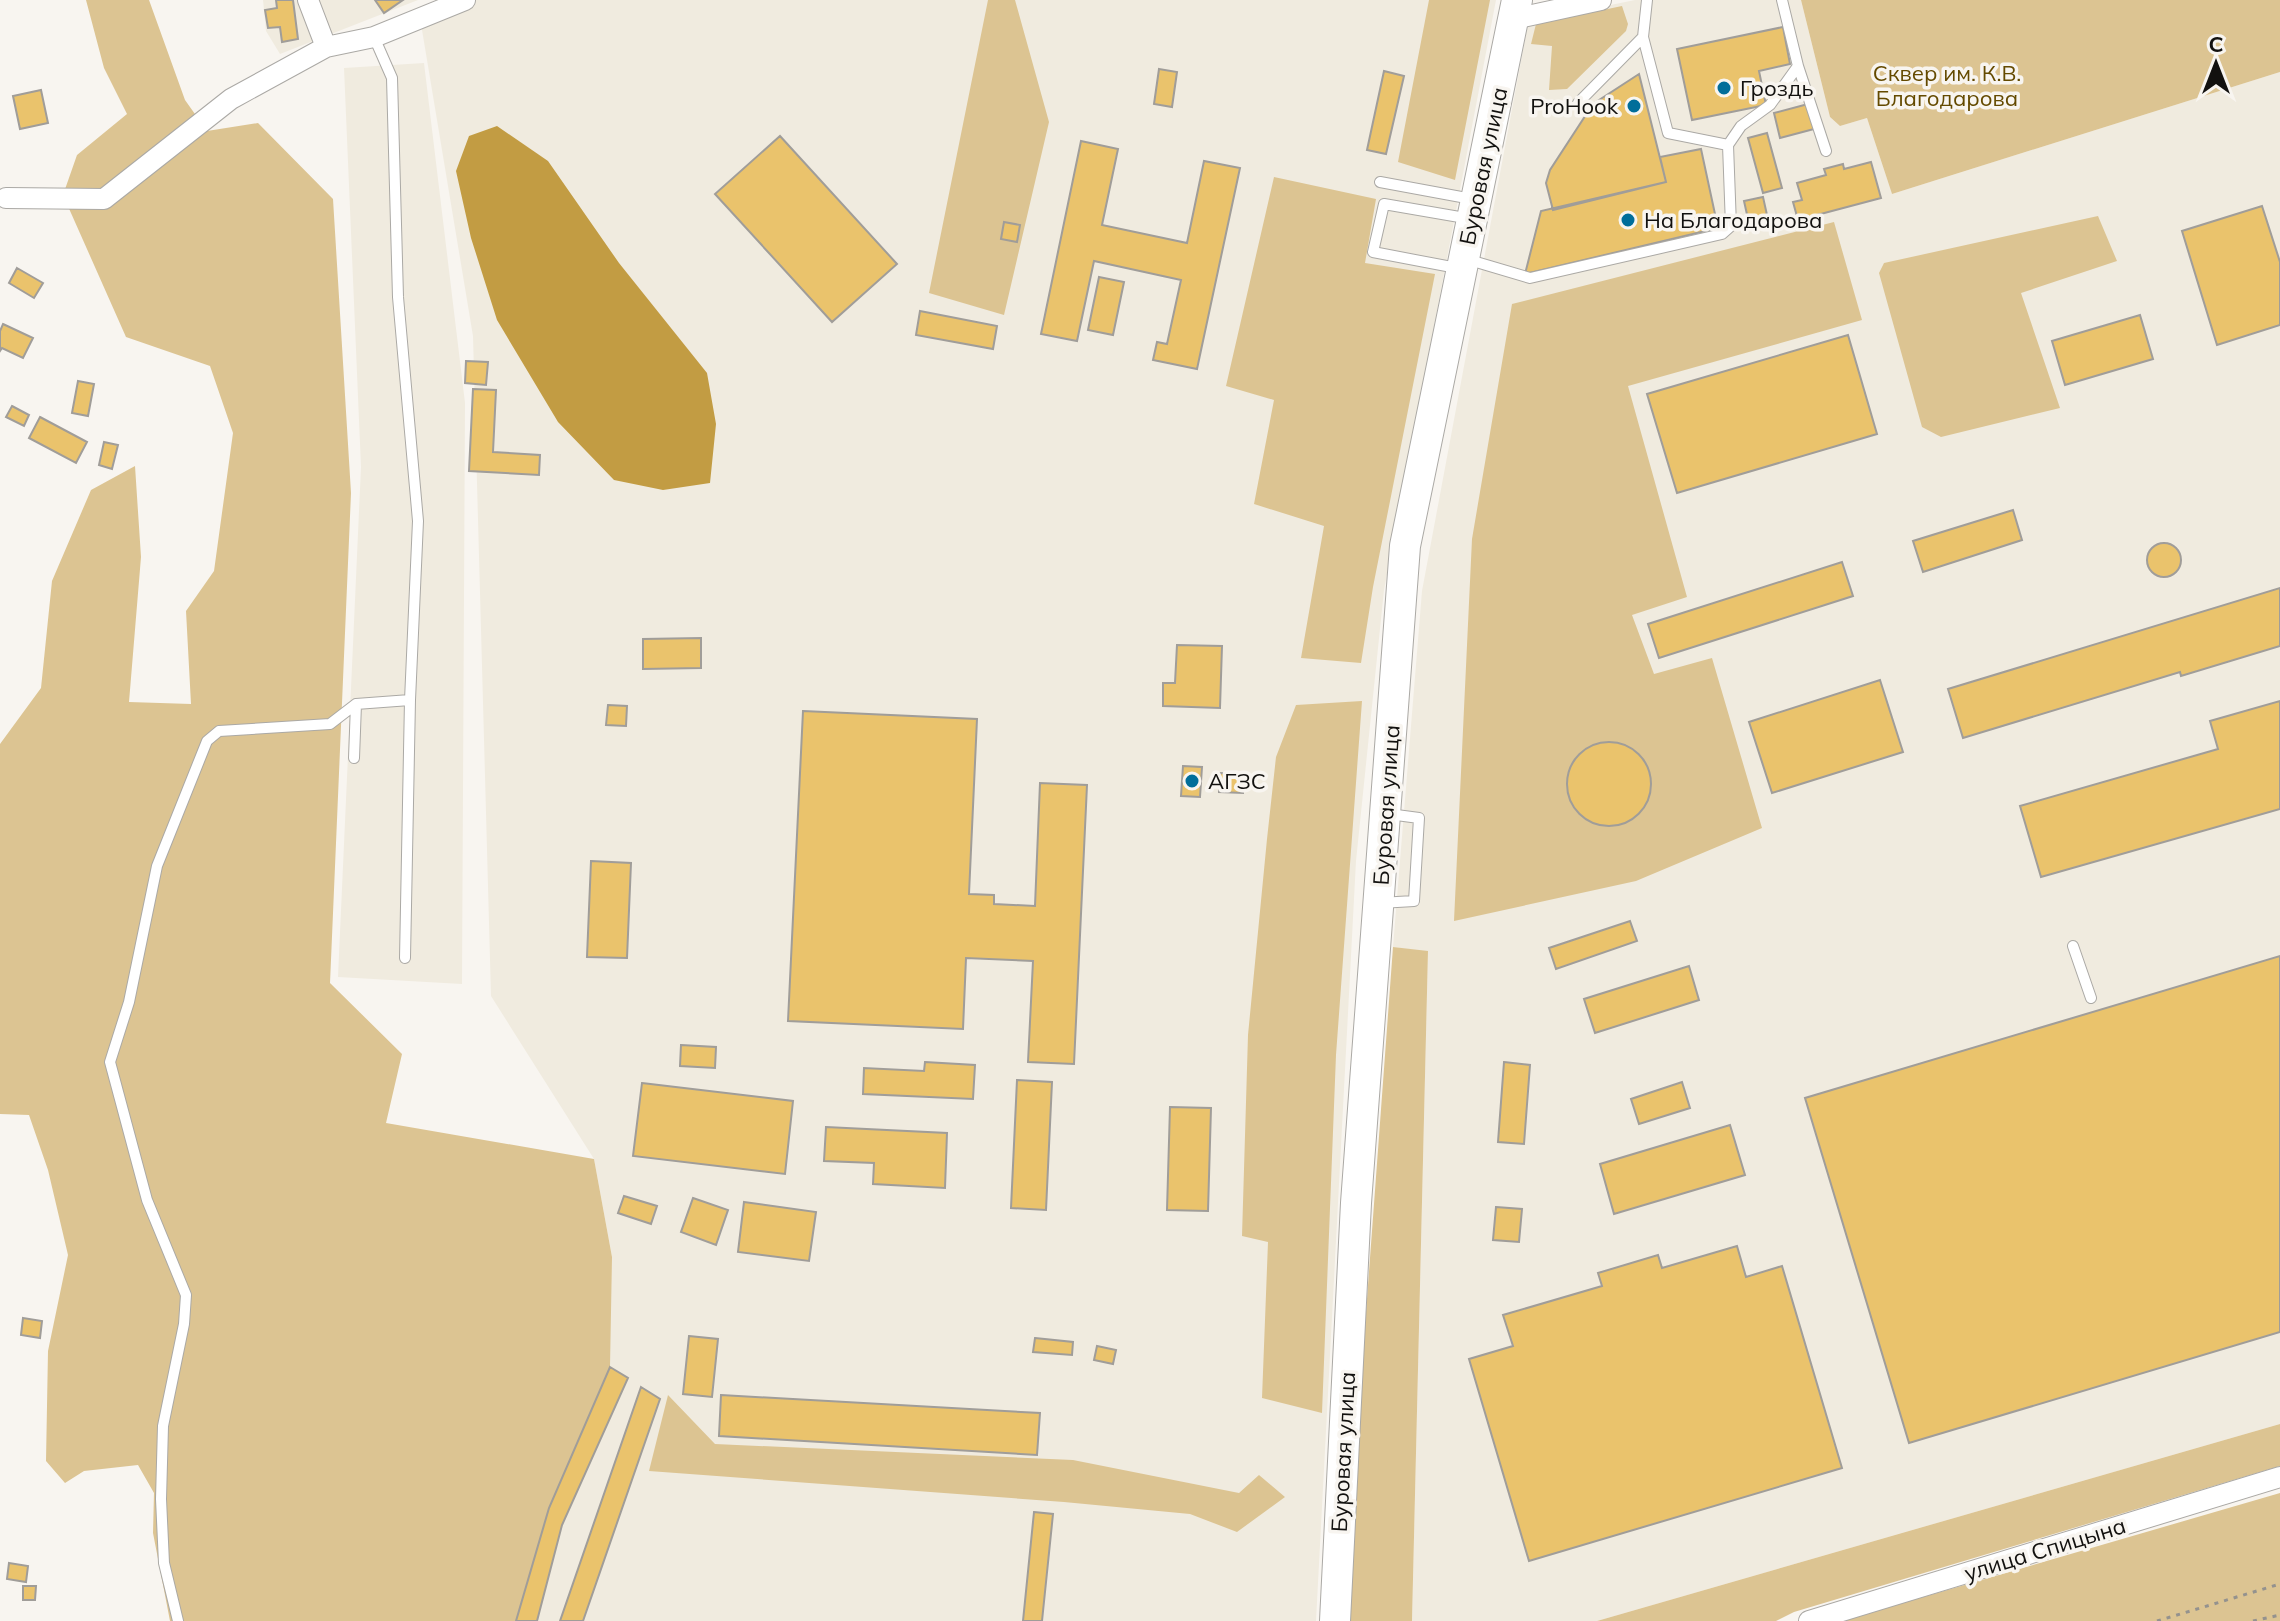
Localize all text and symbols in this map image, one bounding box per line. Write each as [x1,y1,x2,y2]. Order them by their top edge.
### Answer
north arrow [2176,24,2256,104]
text: С [2208,30,2224,58]
park label: Сквер им. К.В. Благодарова [1873,59,2021,112]
place label: Гроздь [1740,74,1814,102]
marker: Гроздь [1715,79,1733,97]
street label: Буровая улица [1453,85,1513,247]
place label: ProHook [1530,92,1619,120]
marker: ProHook [1625,97,1643,115]
place label: На Благодарова [1644,206,1823,234]
marker: На Благодарова [1619,211,1637,229]
street label: Буровая улица [1366,724,1406,886]
place label: АГЗС [1208,767,1266,795]
marker: АГЗС [1183,772,1201,790]
street label: Буровая улица [1325,1371,1361,1533]
street label: улица Спицына [1961,1511,2129,1587]

